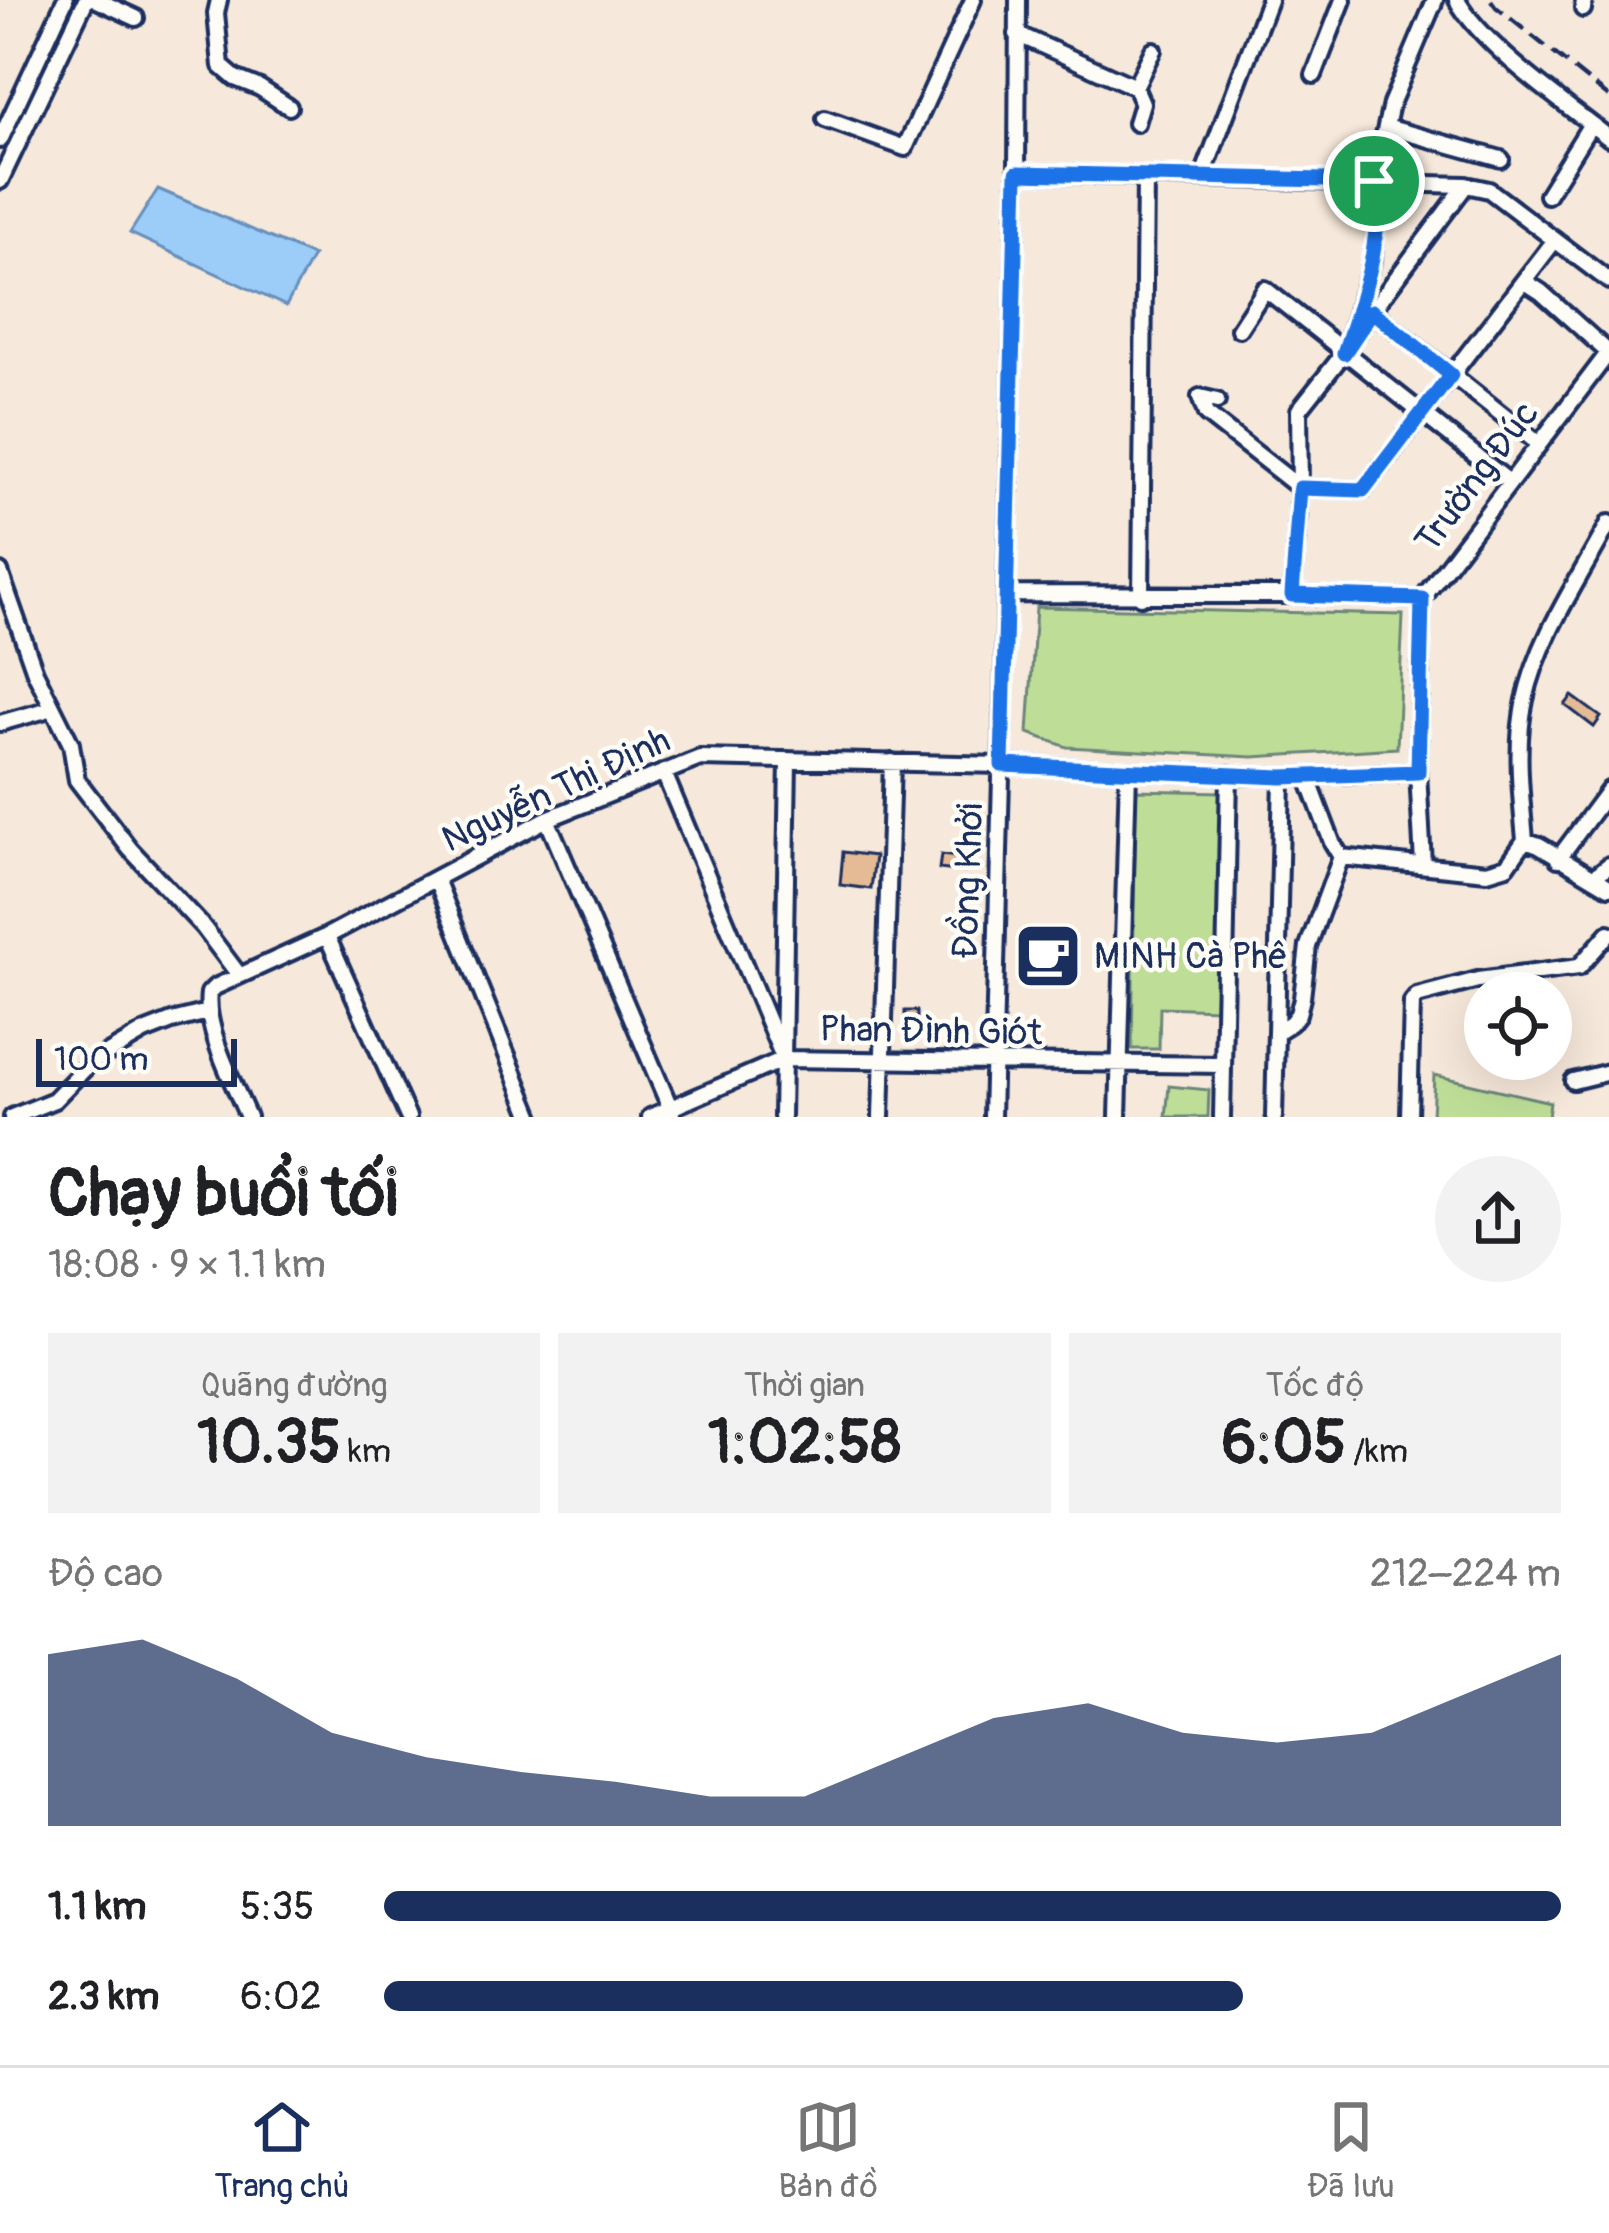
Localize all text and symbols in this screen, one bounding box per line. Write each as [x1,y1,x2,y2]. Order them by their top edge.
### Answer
pin [1323,130,1425,232]
icon: arrive [1341,148,1407,214]
street label: Trường Đúc [1405,392,1549,562]
street label: Nguyễn Thị Định [435,718,677,862]
street label: Đồng Khởi [943,802,993,960]
cafe icon: MINH Cà Phê [1013,921,1083,991]
place label: MINH Cà Phê [1094,934,1287,979]
map controls [1464,972,1572,1080]
button: locate [1464,972,1572,1080]
street label: Phan Đình Giót [819,1007,1043,1055]
scale bar [36,1033,237,1086]
text: 100 m [54,1039,148,1080]
text: Chạy buổi tối [48,1153,397,1236]
button: share [1435,1156,1561,1282]
text: 18:08 · 9 × 1.1 km [48,1240,326,1289]
text: Quãng đường [201,1365,388,1406]
text: Thời gian [744,1365,865,1406]
text: Tốc độ [1266,1365,1364,1406]
text: 10.35 [197,1406,341,1481]
text: 1:02:58 [708,1406,901,1481]
text: 6:05 [1222,1406,1346,1481]
text: km [341,1431,391,1472]
text: /km [1346,1431,1408,1472]
text: Độ cao [48,1549,163,1598]
text: 212–224 m [1370,1549,1561,1598]
text: 1.1 km [48,1882,146,1931]
text: 5:35 [240,1882,314,1931]
text: 2.3 km [48,1972,159,2021]
text: 6:02 [240,1972,322,2021]
tab: Trang chủ [214,2094,350,2207]
tab: Bản đồ [778,2094,878,2207]
tab: Đã lưu [1307,2094,1395,2207]

